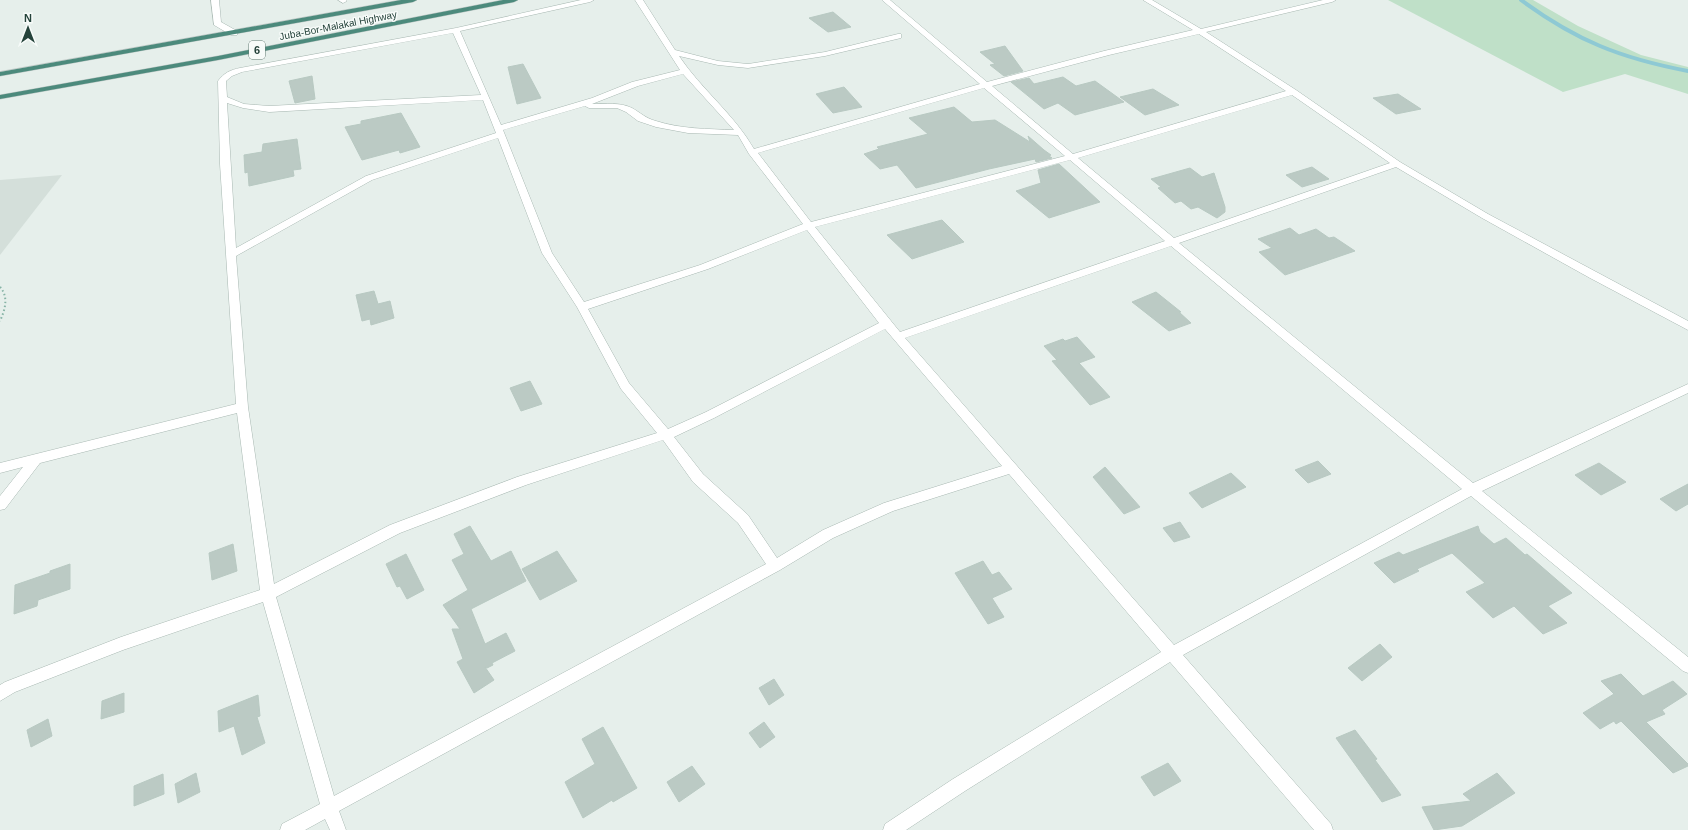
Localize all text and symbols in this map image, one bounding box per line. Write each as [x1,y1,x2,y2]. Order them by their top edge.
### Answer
north arrow [8,8,48,48]
street label: Juba-Bor-Malakal Highway [278,9,398,42]
text: N [24,12,32,24]
road number: 6 [249,41,265,59]

